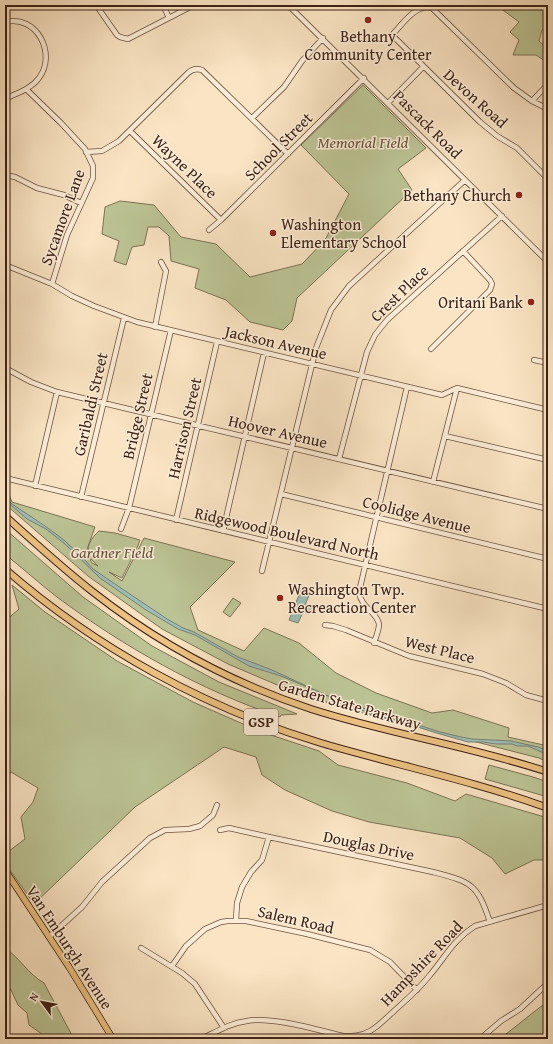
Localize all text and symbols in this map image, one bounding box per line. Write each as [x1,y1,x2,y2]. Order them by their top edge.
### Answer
marker: Bethany Community Center [363,15,373,25]
place label: Bethany Community Center [304,24,432,66]
street label: Devon Road [439,63,514,134]
street label: Pascack Road [388,84,468,164]
street label: School Street [238,106,318,186]
street label: Wayne Place [147,128,223,204]
park label: Memorial Field [318,130,409,154]
street label: Sycamore Lane [33,165,91,269]
place label: Bethany Church [403,183,511,207]
marker: Bethany Church [514,190,524,200]
place label: Washington Elementary School [281,212,407,254]
marker: Washington Elementary School [268,228,278,238]
street label: Crest Place [364,259,434,327]
place label: Oritani Bank [438,290,524,314]
marker: Oritani Bank [526,297,536,307]
street label: Jackson Avenue [221,318,329,365]
street label: Garibaldi Street [66,350,114,458]
street label: Bridge Street [115,370,159,462]
street label: Harrison Street [161,375,207,481]
street label: Hoover Avenue [226,408,330,454]
street label: Coolidge Avenue [360,489,474,539]
street label: Ridgewood Boulevard North [192,500,382,566]
park label: Gardner Field [71,540,153,564]
place label: Washington Twp. Recreaction Center [288,577,416,619]
marker: Washington Twp. Recreaction Center [275,593,285,603]
street label: West Place [403,629,477,669]
street label: Garden State Parkway [276,672,424,736]
road number: GSP [244,709,278,735]
street label: Douglas Drive [321,824,417,866]
street label: Van Emburgh Avenue [21,880,119,1014]
street label: Salem Road [256,899,337,940]
street label: Hampshire Road [374,915,468,1011]
north arrow [22,982,62,1022]
text: N [25,989,43,1004]

